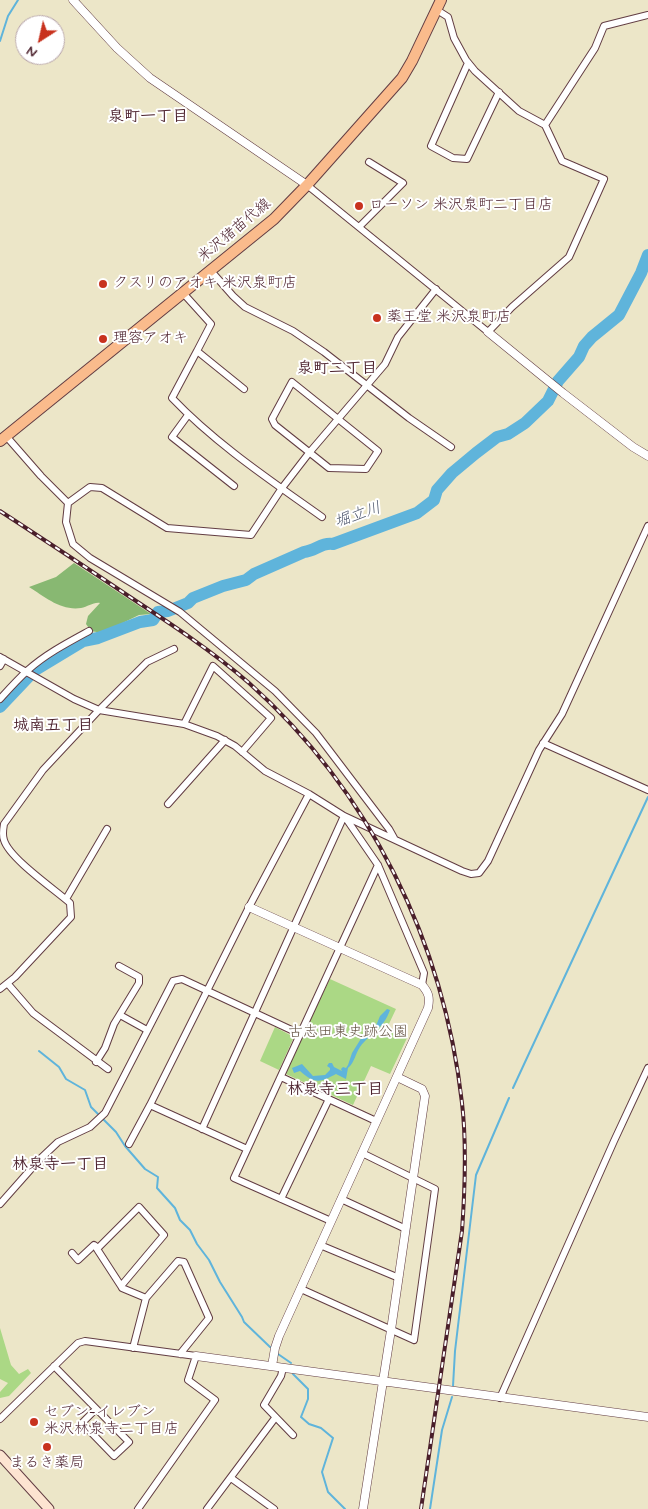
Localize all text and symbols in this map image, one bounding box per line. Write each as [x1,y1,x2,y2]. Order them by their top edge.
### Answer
north arrow [15,15,65,65]
text: N [23,41,41,62]
district label: 泉町一丁目 [108,108,188,128]
street label: 米沢猪苗代線 [195,195,275,267]
place label: ローソン 米沢泉町二丁目店 [369,197,553,215]
marker: ローソン 米沢泉町二丁目店 [353,200,365,212]
place label: クスリのアオキ 米沢泉町店 [113,275,297,293]
marker: クスリのアオキ 米沢泉町店 [97,278,109,290]
place label: 薬王堂 米沢泉町店 [387,309,511,327]
marker: 薬王堂 米沢泉町店 [371,312,383,324]
place label: 理容アオキ [113,330,188,348]
marker: 理容アオキ [97,333,109,345]
district label: 泉町二丁目 [297,360,377,380]
water label: 堀立川 [332,499,384,533]
district label: 城南五丁目 [13,717,93,737]
park label: 古志田東史跡公園 [288,1024,408,1042]
district label: 林泉寺三丁目 [287,1081,383,1101]
district label: 林泉寺一丁目 [12,1156,108,1176]
place label: セブン-イレブン 米沢林泉寺二丁目店 [44,1404,179,1439]
marker: セブン-イレブン 米沢林泉寺二丁目店 [28,1416,40,1428]
marker: まるき薬局 [41,1441,53,1453]
place label: まるき薬局 [10,1455,84,1473]

